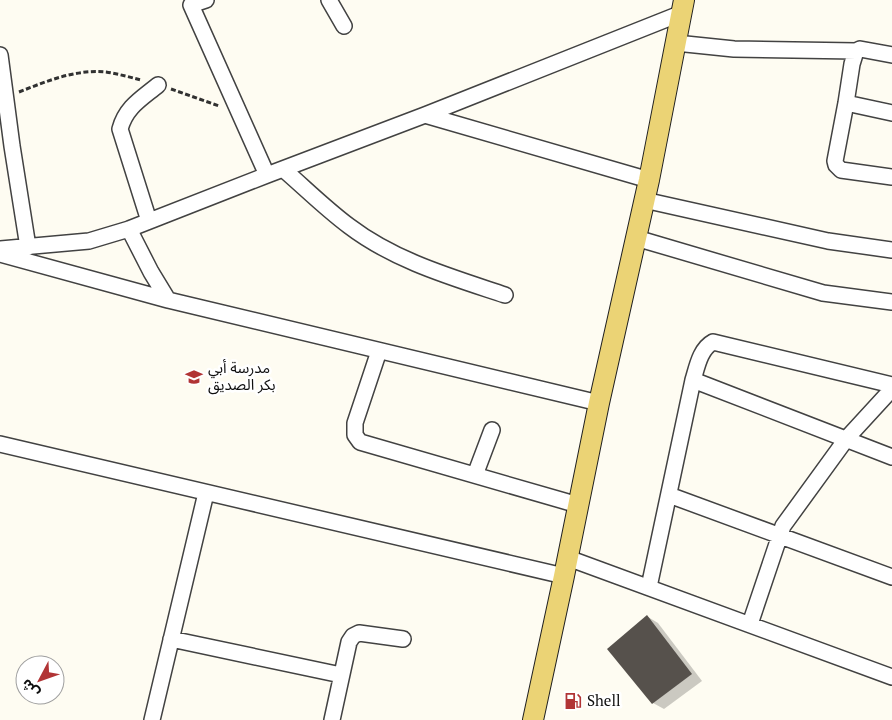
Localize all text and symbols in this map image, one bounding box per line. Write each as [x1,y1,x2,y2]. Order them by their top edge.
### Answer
place label: مدرسة أبي بكر الصديق [208,357,276,395]
school or university icon: مدرسة أبي بكر الصديق [184,367,204,387]
north arrow [15,655,65,705]
text: ش [16,675,43,702]
place label: Shell [587,690,620,710]
fuel station icon: Shell [563,691,583,711]

